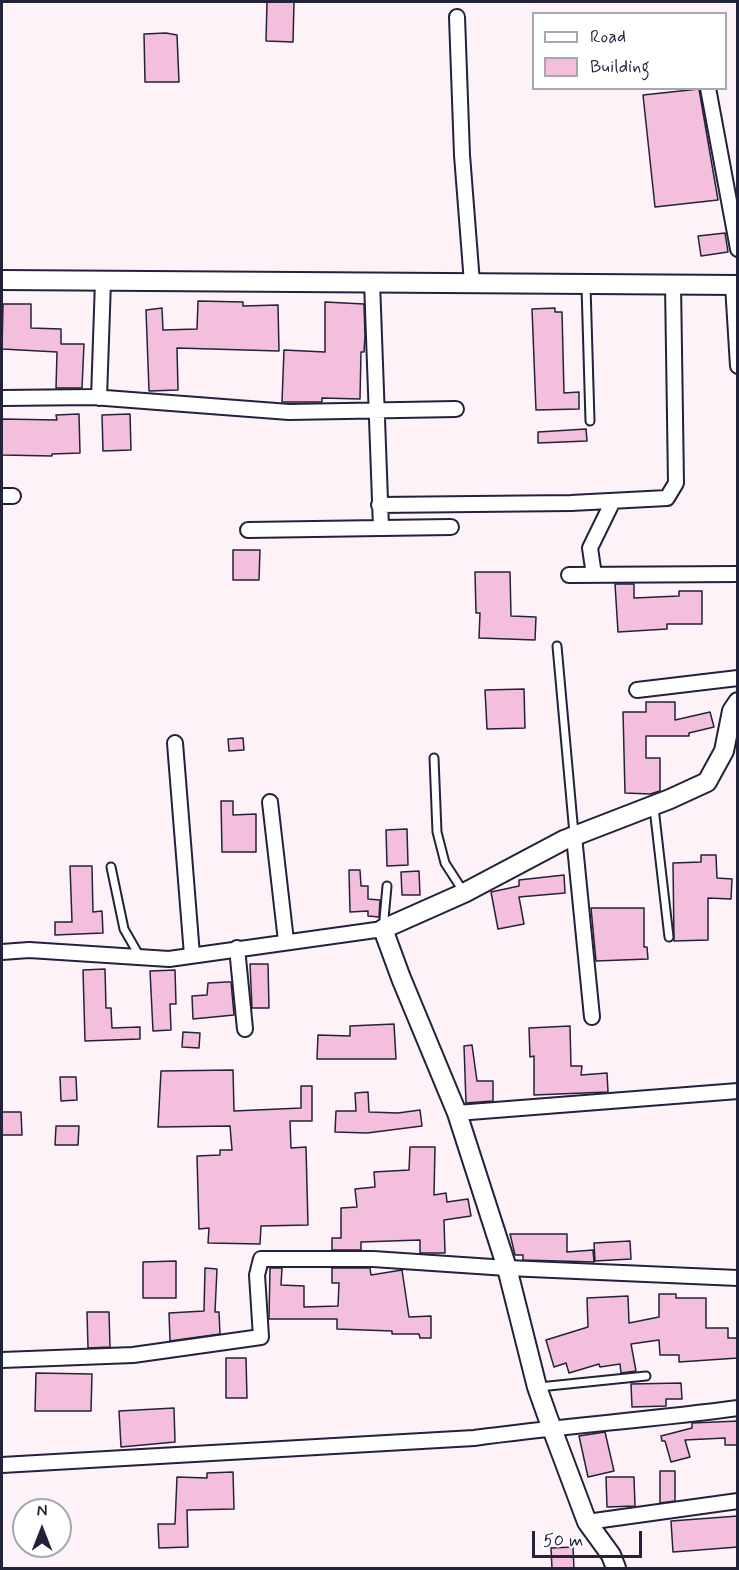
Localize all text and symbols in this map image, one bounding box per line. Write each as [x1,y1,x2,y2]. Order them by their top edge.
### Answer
legend [532,12,727,90]
text: Road [590,25,626,49]
text: Building [590,55,650,79]
north arrow [12,1498,72,1558]
text: N [37,1501,47,1522]
scale bar [535,1519,644,1557]
text: 50 m [543,1529,583,1553]

